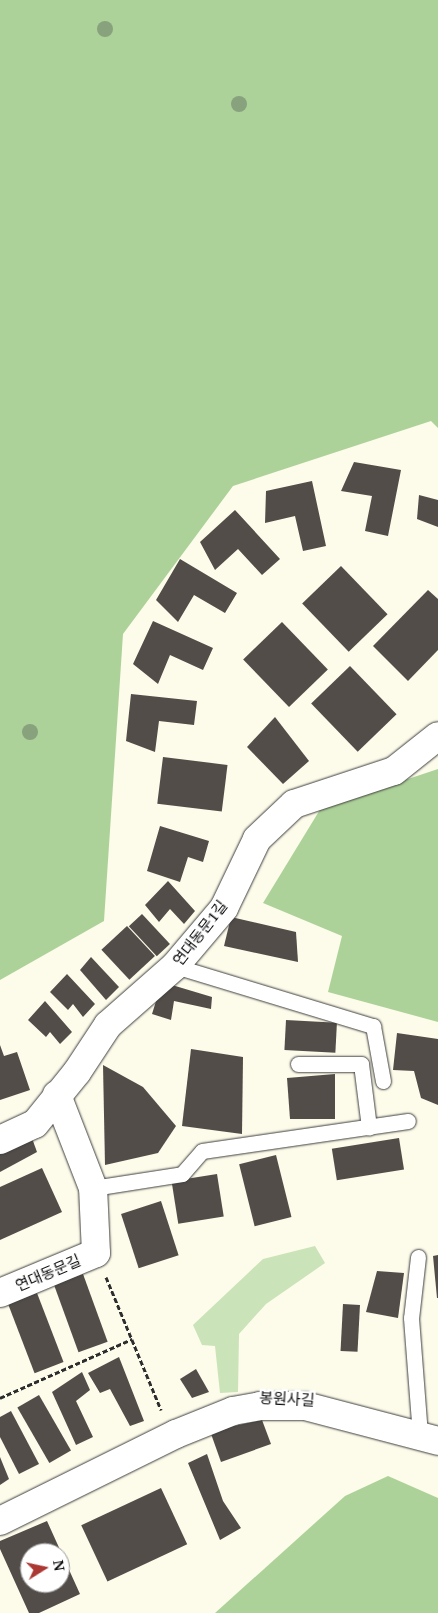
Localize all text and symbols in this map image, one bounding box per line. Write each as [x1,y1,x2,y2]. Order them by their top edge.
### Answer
street label: 연대동문1길 [169,897,231,969]
street label: 연대동문길 [13,1251,83,1295]
street label: 봉원사길 [259,1389,315,1409]
north arrow [20,1543,70,1593]
text: N [49,1558,70,1573]

